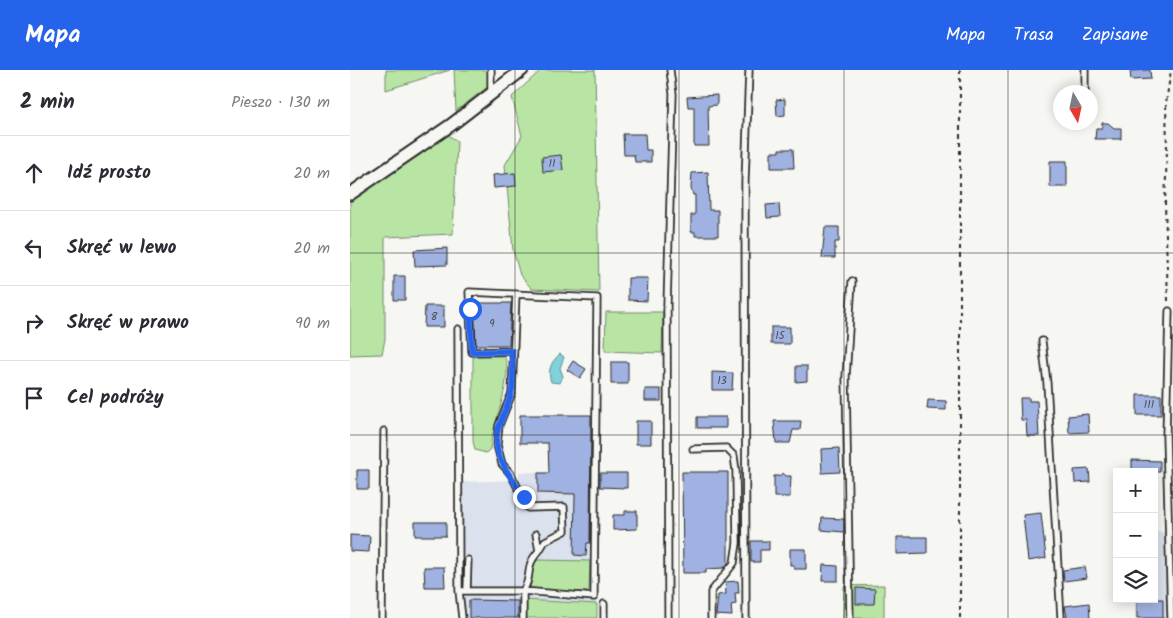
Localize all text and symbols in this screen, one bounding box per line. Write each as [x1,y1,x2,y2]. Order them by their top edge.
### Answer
text: Mapa [25,16,81,55]
text: Mapa [946,21,986,50]
text: Trasa [1014,21,1054,50]
text: Zapisane [1082,21,1148,50]
north arrow [1053,85,1098,130]
text: 2 min [20,86,75,119]
text: Pieszo · 130 m [231,90,330,115]
house number: 11 [549,155,555,173]
text: Idź prosto [67,158,151,188]
icon: ahead [20,159,48,187]
text: 20 m [294,161,330,186]
text: Skręć w lewo [67,233,176,263]
icon: left [20,234,48,262]
text: 20 m [294,236,330,261]
route start [459,298,482,321]
text: Skręć w prawo [67,308,189,338]
house number: 8 [431,308,438,326]
icon: right [20,309,48,337]
text: 90 m [295,311,330,336]
house number: 9 [489,315,495,333]
house number: 15 [775,327,786,345]
house number: 13 [717,372,727,390]
text: Cel podróży [67,383,164,413]
icon: arrive [20,384,48,412]
house number: 111 [1144,396,1154,414]
map controls [1113,468,1158,603]
button: + [1113,468,1158,513]
route end [513,486,536,509]
button: − [1113,513,1158,558]
button: layers [1113,558,1158,603]

